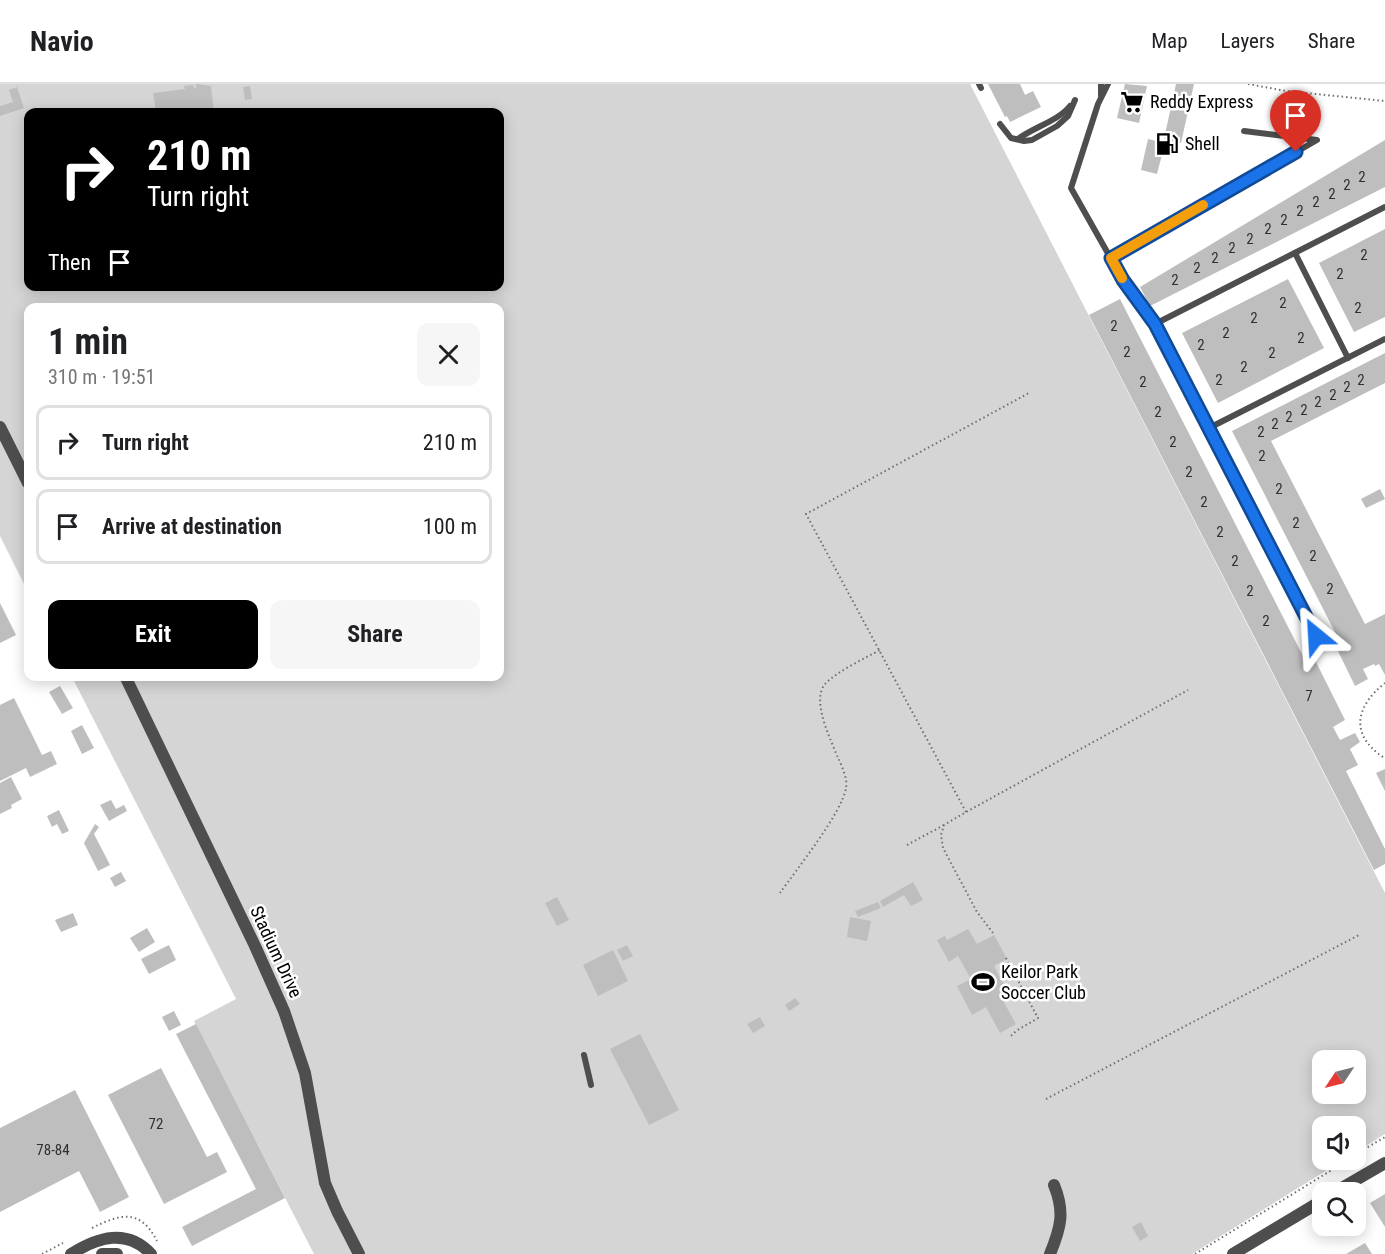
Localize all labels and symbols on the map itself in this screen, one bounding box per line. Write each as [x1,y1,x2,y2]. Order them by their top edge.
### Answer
supermarket icon: Reddy Express [1119,89,1145,115]
pin [1270,90,1321,152]
place label: Reddy Express [1150,91,1253,112]
fuel station icon: Shell [1154,131,1180,157]
place label: Shell [1185,133,1220,154]
house number: 2 [1358,168,1366,186]
house number: 2 [1343,176,1351,194]
house number: 2 [1328,185,1336,203]
house number: 2 [1312,193,1320,211]
house number: 2 [1296,202,1304,220]
house number: 2 [1280,211,1288,229]
house number: 2 [1264,220,1272,238]
house number: 2 [1246,230,1254,248]
house number: 2 [1228,239,1236,257]
house number: 2 [1360,246,1368,264]
house number: 2 [1211,249,1219,267]
house number: 2 [1193,259,1201,277]
house number: 2 [1336,265,1344,283]
house number: 2 [1171,271,1179,289]
house number: 2 [1279,294,1287,312]
house number: 2 [1354,299,1362,317]
house number: 2 [1250,309,1258,327]
house number: 2 [1110,317,1118,335]
house number: 2 [1222,324,1230,342]
house number: 2 [1297,329,1305,347]
house number: 2 [1197,336,1205,354]
house number: 2 [1123,343,1131,361]
house number: 2 [1268,344,1276,362]
house number: 2 [1240,358,1248,376]
house number: 2 [1215,371,1223,389]
house number: 2 [1357,371,1365,389]
house number: 2 [1139,373,1147,391]
house number: 2 [1343,378,1351,396]
house number: 2 [1329,386,1337,404]
house number: 2 [1314,393,1322,411]
house number: 2 [1300,401,1308,419]
house number: 2 [1154,403,1162,421]
house number: 2 [1285,408,1293,426]
house number: 2 [1271,415,1279,433]
house number: 2 [1257,423,1265,441]
house number: 2 [1169,433,1177,451]
house number: 2 [1258,447,1266,465]
house number: 2 [1185,463,1193,481]
house number: 2 [1275,480,1283,498]
house number: 2 [1200,493,1208,511]
house number: 2 [1292,514,1300,532]
house number: 2 [1216,523,1224,541]
house number: 2 [1309,547,1317,565]
house number: 2 [1231,552,1239,570]
house number: 2 [1326,580,1334,598]
house number: 2 [1246,582,1254,600]
position arrow [1284,604,1348,668]
house number: 2 [1262,612,1270,630]
house number: 7 [1305,687,1313,705]
street label: Stadium Drive [246,903,307,1001]
place label: Keilor Park Soccer Club [1001,961,1086,1003]
sports icon: Keilor Park Soccer Club [970,969,996,995]
north arrow [1312,1050,1366,1104]
house number: 72 [149,1115,163,1133]
house number: 78-84 [36,1141,70,1159]

